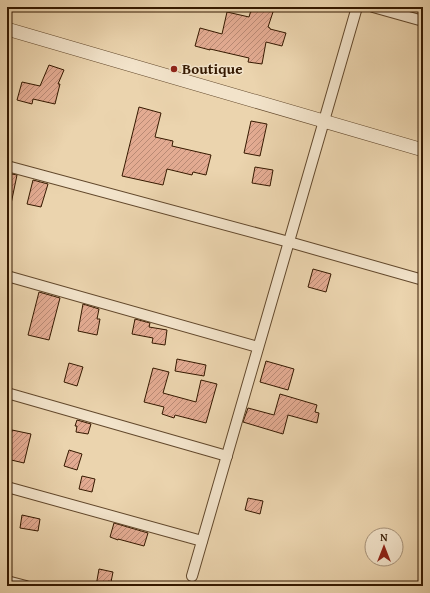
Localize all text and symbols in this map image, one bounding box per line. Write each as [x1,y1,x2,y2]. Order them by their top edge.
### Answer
place label: Boutique [182,58,243,79]
marker: Boutique [169,64,179,74]
north arrow [364,527,404,567]
text: N [380,529,388,545]

